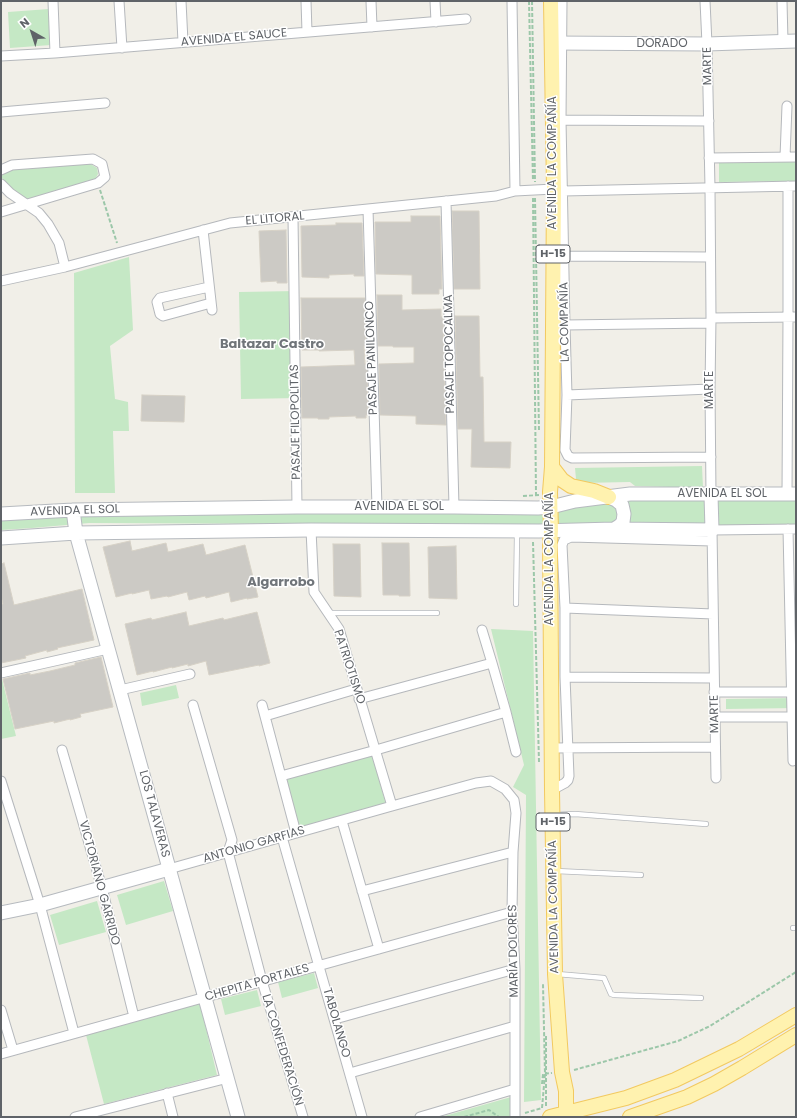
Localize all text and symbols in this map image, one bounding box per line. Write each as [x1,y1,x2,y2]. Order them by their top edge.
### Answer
north arrow [12,12,52,52]
text: N [16,14,33,31]
street label: AVENIDA EL SAUCE [180,26,288,50]
street label: DORADO [636,37,688,51]
street label: MARTE [700,47,716,85]
street label: AVENIDA LA COMPAÑÍA [546,96,560,230]
street label: EL LITORAL [245,209,305,229]
road number: H-15 [536,245,570,263]
street label: LA COMPAÑÍA [557,282,573,362]
street label: PASAJE TOPOCALMA [442,294,458,414]
street label: PASAJE PANILONCO [363,301,381,415]
district label: Baltazar Castro [220,337,324,353]
street label: PASAJE FILOPOLITAS [288,364,304,480]
street label: MARTE [703,371,717,409]
street label: AVENIDA EL SOL [677,487,767,501]
street label: AVENIDA LA COMPAÑÍA [543,492,557,626]
street label: AVENIDA EL SOL [354,500,444,514]
street label: AVENIDA EL SOL [30,502,120,520]
district label: Algarrobo [247,575,315,591]
street label: PATRIOTISMO [330,628,368,706]
street label: MARTE [707,695,723,733]
street label: LOS TALAVERAS [135,769,173,859]
road number: H-15 [536,813,570,831]
street label: VICTORIANO GARRIDO [75,819,123,947]
street label: ANTONIO GARFIAS [201,824,307,866]
street label: AVENIDA LA COMPAÑÍA [546,840,562,974]
street label: MARÍA DOLORES [506,904,522,998]
street label: CHEPITA PORTALES [203,961,311,1005]
street label: TABOLANGO [319,986,353,1060]
street label: LA CONFEDERACIÓN [258,992,306,1108]

